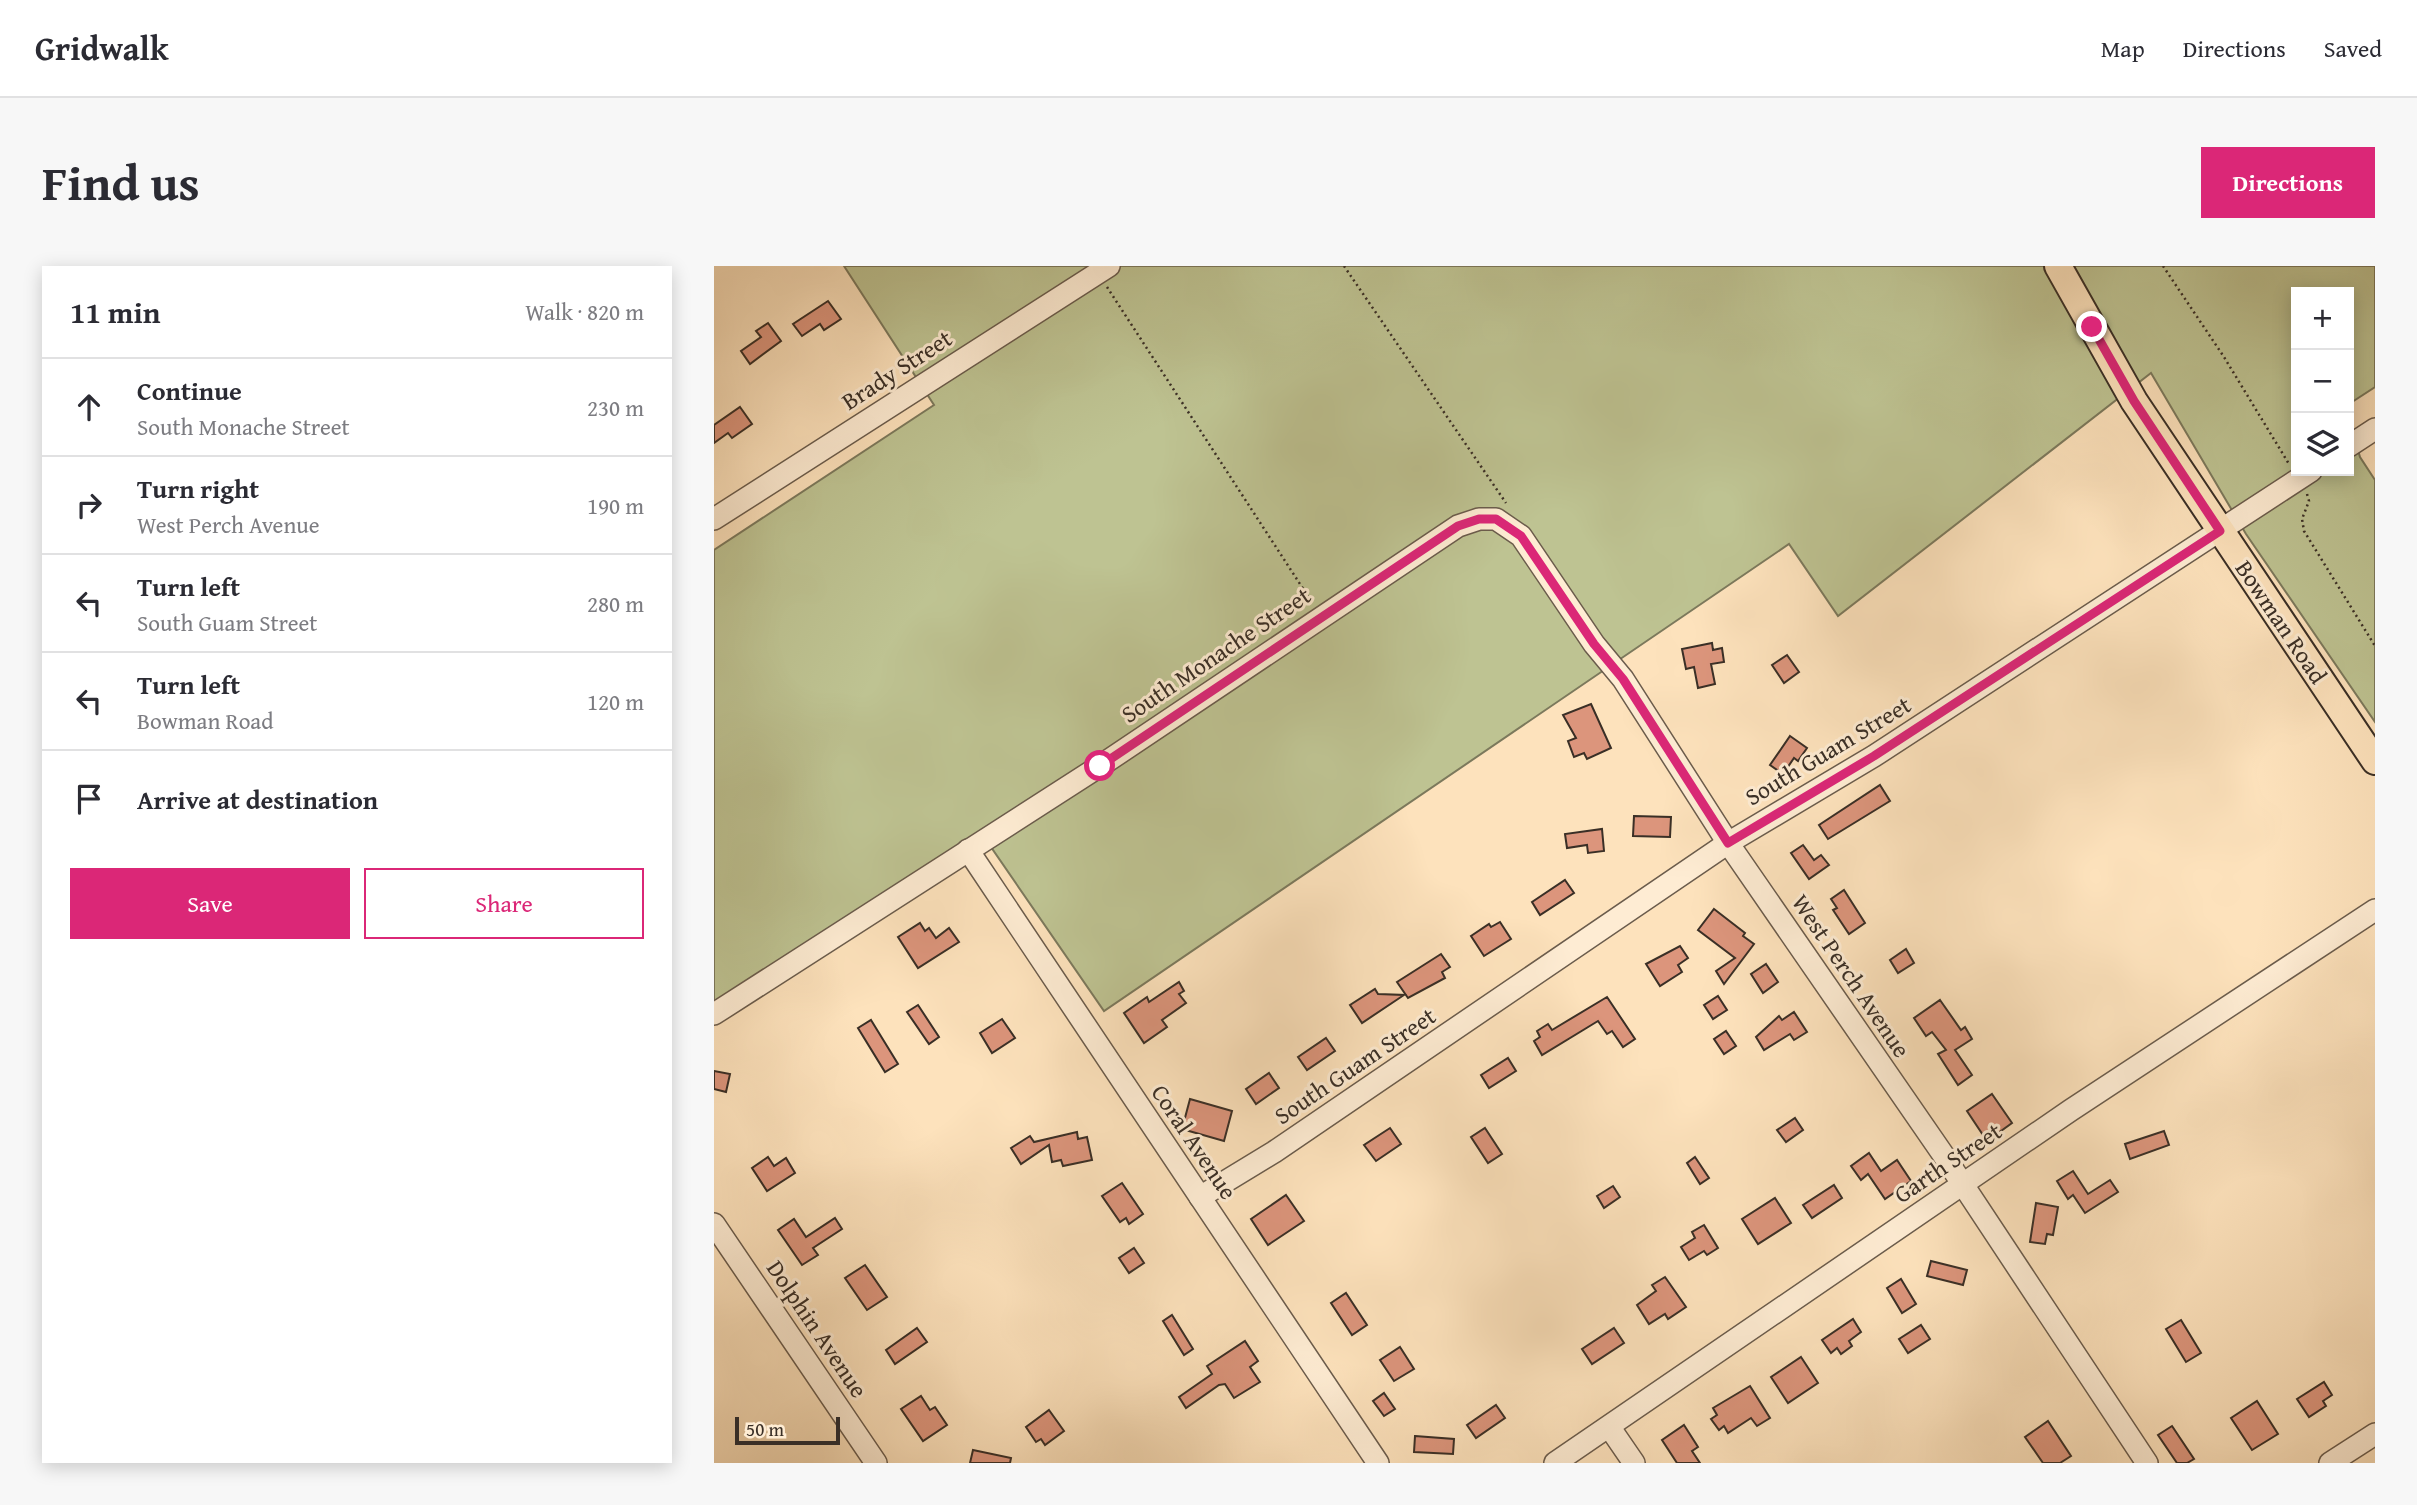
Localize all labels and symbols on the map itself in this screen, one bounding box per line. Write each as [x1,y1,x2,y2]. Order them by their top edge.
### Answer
route end [2076,311,2107,342]
street label: Brady Street [835,320,959,418]
street label: Bowman Road [2227,553,2336,691]
street label: South Monache Street [1114,578,1318,731]
street label: South Guam Street [1738,687,1918,814]
route start [1084,750,1115,781]
street label: West Perch Avenue [1784,887,1919,1064]
street label: South Guam Street [1267,998,1443,1133]
street label: Coral Avenue [1143,1077,1246,1206]
street label: Garth Street [1887,1113,2009,1212]
street label: Dolphin Avenue [758,1253,876,1405]
scale bar [735,1414,840,1446]

